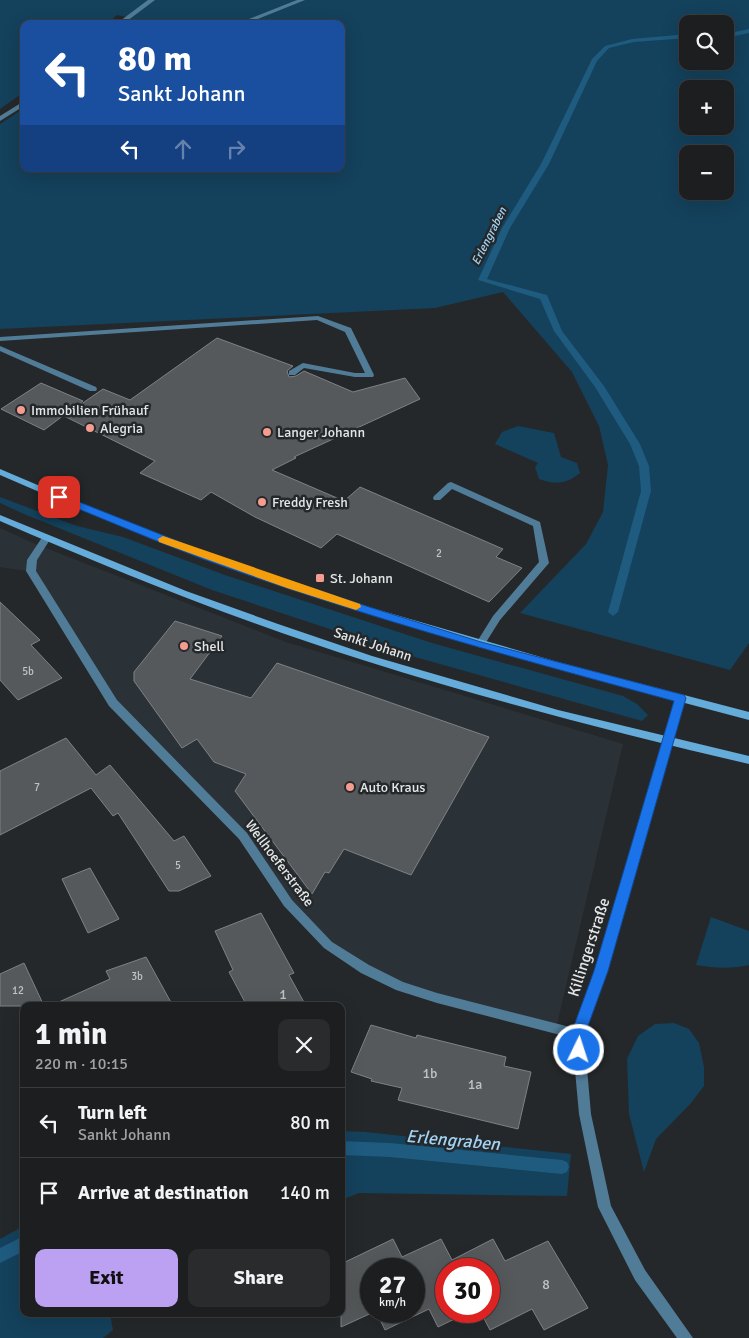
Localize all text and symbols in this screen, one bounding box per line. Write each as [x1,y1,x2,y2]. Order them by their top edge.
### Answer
map controls [679,15,734,200]
button: search [679,15,734,70]
text: 80 m [118,37,192,80]
icon: left [35,40,100,105]
text: Sankt Johann [118,80,245,107]
button: + [679,80,734,135]
icon: left [116,135,144,163]
icon: ahead [169,135,197,163]
icon: right [222,135,250,163]
button: − [679,145,734,200]
water label: Erlengraben [469,204,511,268]
place label: Immobilien Frühauf [31,402,150,419]
marker: Immobilien Frühauf [15,404,27,416]
place label: Alegria [100,420,143,437]
marker: Alegria [84,422,96,434]
place label: Langer Johann [277,424,365,441]
marker: Langer Johann [261,426,273,438]
pin [38,476,80,518]
icon: arrive [45,483,73,511]
place label: Freddy Fresh [272,494,348,511]
marker: Freddy Fresh [256,496,268,508]
house number: 2 [436,547,442,560]
place label: St. Johann [330,570,393,587]
marker: St. Johann [314,572,326,584]
street label: Sankt Johann [332,624,414,665]
place label: Shell [194,638,224,655]
marker: Shell [178,640,190,652]
house number: 5b [22,665,34,678]
place label: Auto Kraus [360,779,425,796]
house number: 7 [34,781,40,794]
marker: Auto Kraus [344,781,356,793]
street label: Wellhoeferstraße [242,817,318,910]
house number: 5 [175,859,181,872]
street label: Killingerstraße [564,895,614,999]
house number: 3b [131,970,143,983]
house number: 12 [12,984,24,997]
house number: 1 [279,986,287,1003]
text: 1 min [35,1016,107,1053]
button: close [278,1019,330,1071]
position arrow [552,1023,604,1075]
text: 220 m · 10:15 [35,1054,128,1074]
house number: 1b [423,1065,437,1082]
house number: 1a [468,1076,482,1093]
text: Turn left [78,1101,147,1125]
icon: left [35,1109,63,1137]
text: 80 m [290,1111,330,1135]
text: Sankt Johann [78,1125,171,1145]
water label: Erlengraben [405,1125,502,1155]
icon: arrive [35,1179,63,1207]
text: Arrive at destination [78,1181,249,1205]
text: 140 m [280,1181,330,1205]
button: Exit [35,1249,178,1307]
button: Share [188,1249,330,1307]
speed limit sign: 30 [435,1258,500,1323]
text: 27 [379,1269,406,1300]
house number: 8 [542,1276,550,1293]
text: km/h [379,1295,406,1310]

